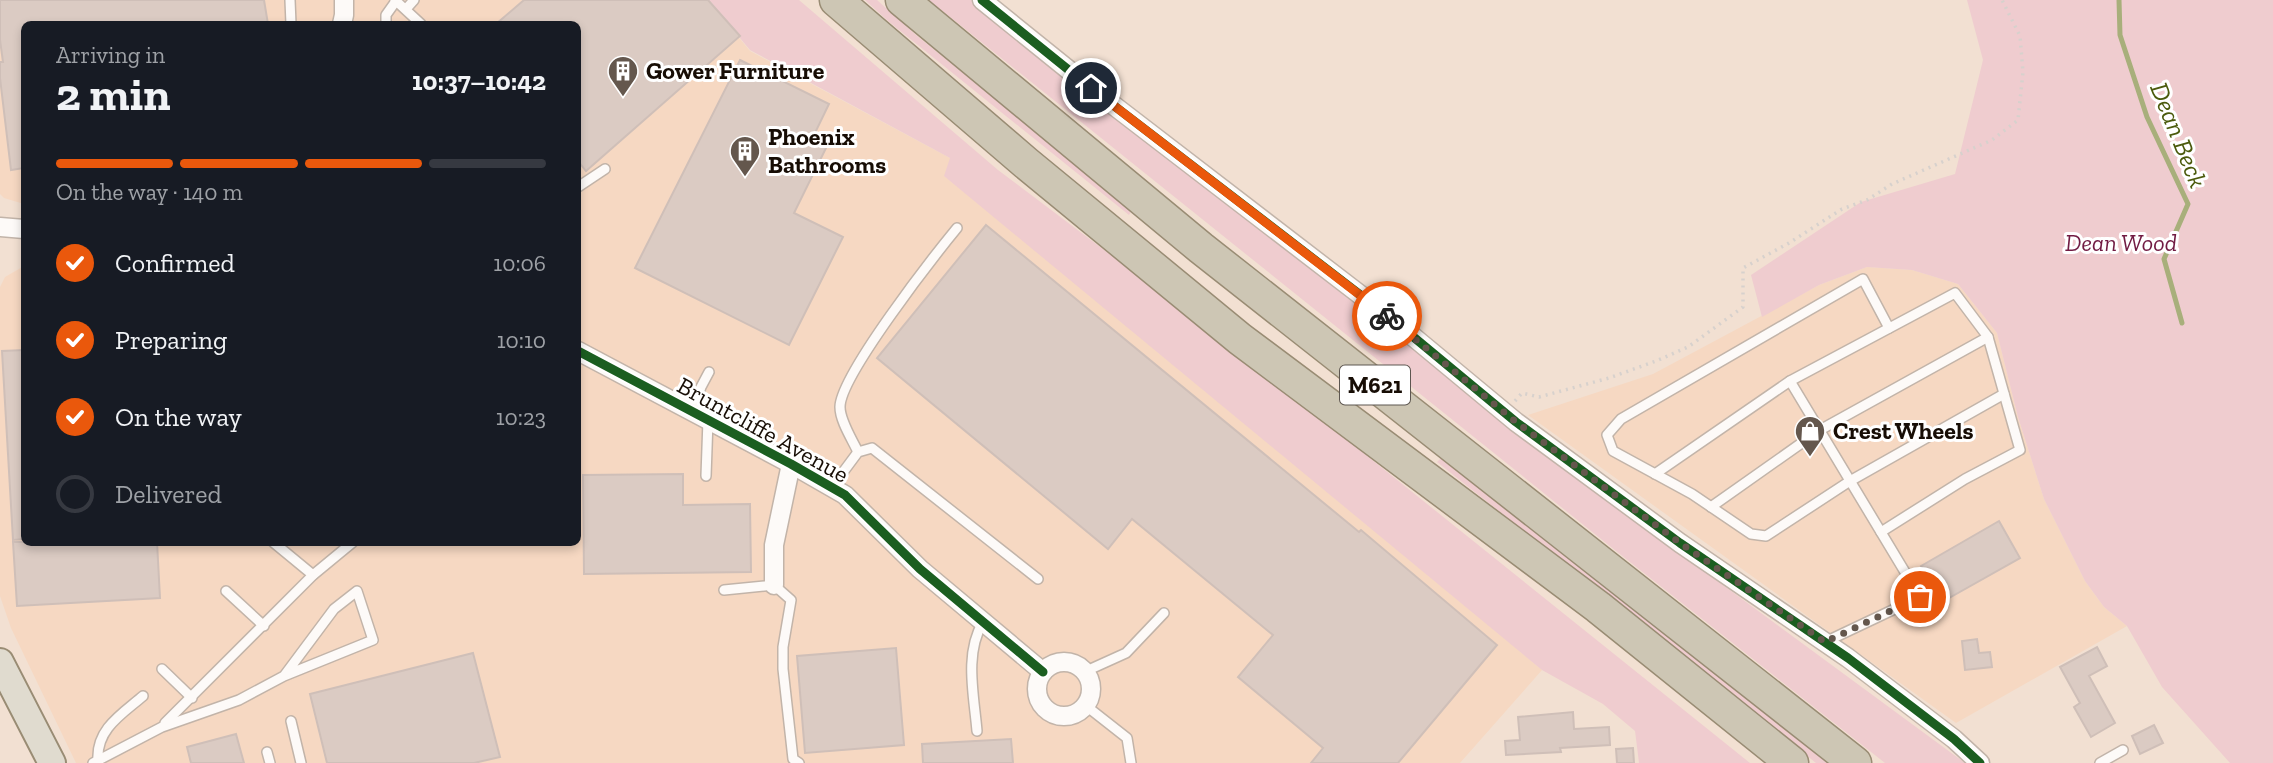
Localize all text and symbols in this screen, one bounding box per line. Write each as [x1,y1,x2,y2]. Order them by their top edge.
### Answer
text: Arriving in [56,41,165,69]
building icon: Gower Furniture [606,54,640,98]
place label: Gower Furniture [646,56,825,85]
pin [1061,58,1121,118]
text: 10:37–10:42 [412,65,546,97]
text: 2 min [56,67,171,122]
icon: home [1072,69,1110,107]
water label: Dean Beck [2143,78,2215,192]
place label: Phoenix Bathrooms [768,122,886,179]
building icon: Phoenix Bathrooms [728,134,762,178]
text: On the way · 140 m [56,178,243,206]
park label: Dean Wood [2065,228,2177,257]
icon: check [56,244,94,282]
text: Confirmed [115,247,235,279]
text: 10:06 [493,249,546,277]
courier [1352,281,1422,351]
icon: bike [1368,297,1406,335]
icon: check [56,321,94,359]
text: Preparing [115,324,227,356]
text: 10:10 [497,326,546,354]
road number: M621 [1340,366,1410,404]
street label: Bruntcliffe Avenue [672,370,854,489]
icon: check [56,398,94,436]
text: On the way [115,401,242,433]
text: 10:23 [496,403,546,431]
shop icon: Crest Wheels [1793,414,1827,458]
place label: Crest Wheels [1833,416,1974,445]
text: Delivered [115,478,222,510]
pin [1890,567,1950,627]
icon: bag [1901,578,1939,616]

